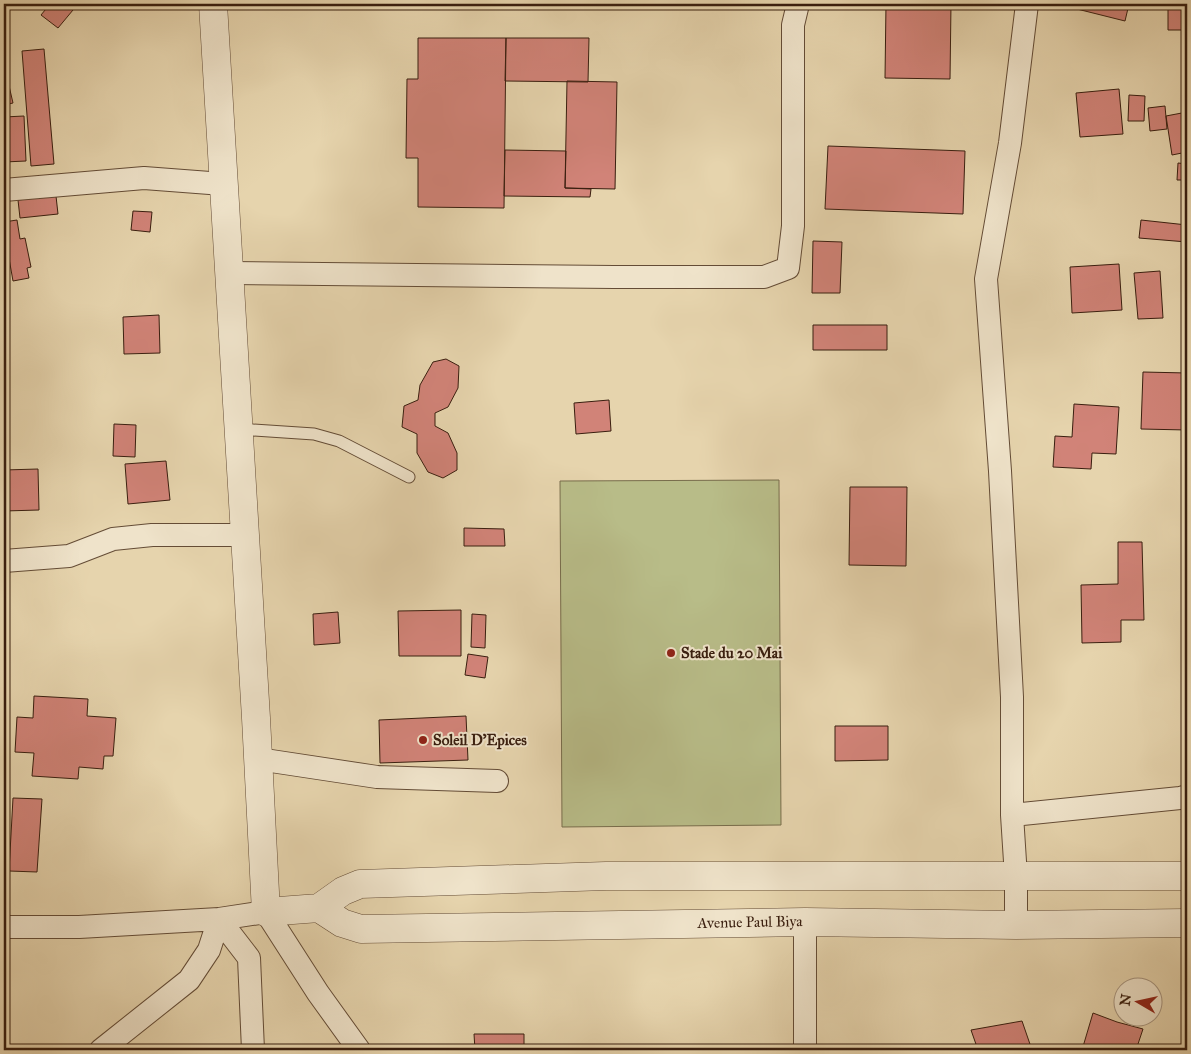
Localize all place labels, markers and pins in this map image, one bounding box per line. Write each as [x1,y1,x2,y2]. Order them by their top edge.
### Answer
place label: Stade du 20 Mai [681,644,783,662]
marker: Stade du 20 Mai [665,647,677,659]
place label: Soleil D'Epices [433,731,527,750]
marker: Soleil D'Epices [417,734,429,746]

